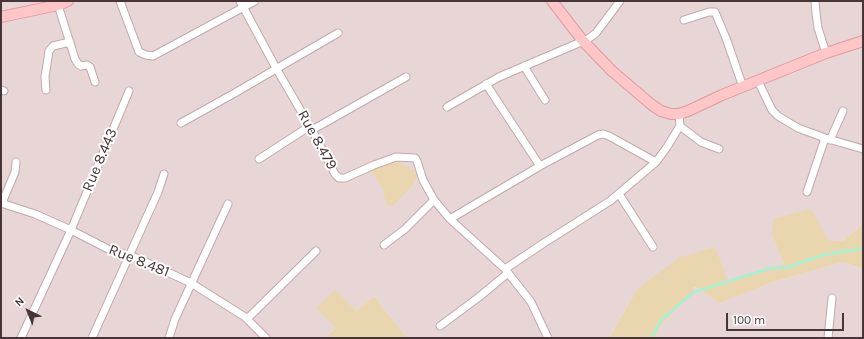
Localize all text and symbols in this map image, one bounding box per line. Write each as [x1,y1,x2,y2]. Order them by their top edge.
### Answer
street label: Rue 8.479 [293,107,341,173]
street label: Rue 8.443 [79,126,121,194]
street label: Rue 8.481 [106,241,172,281]
north arrow [8,291,48,331]
text: N [12,294,27,309]
scale bar [728,305,846,331]
text: 100 m [733,313,765,327]

